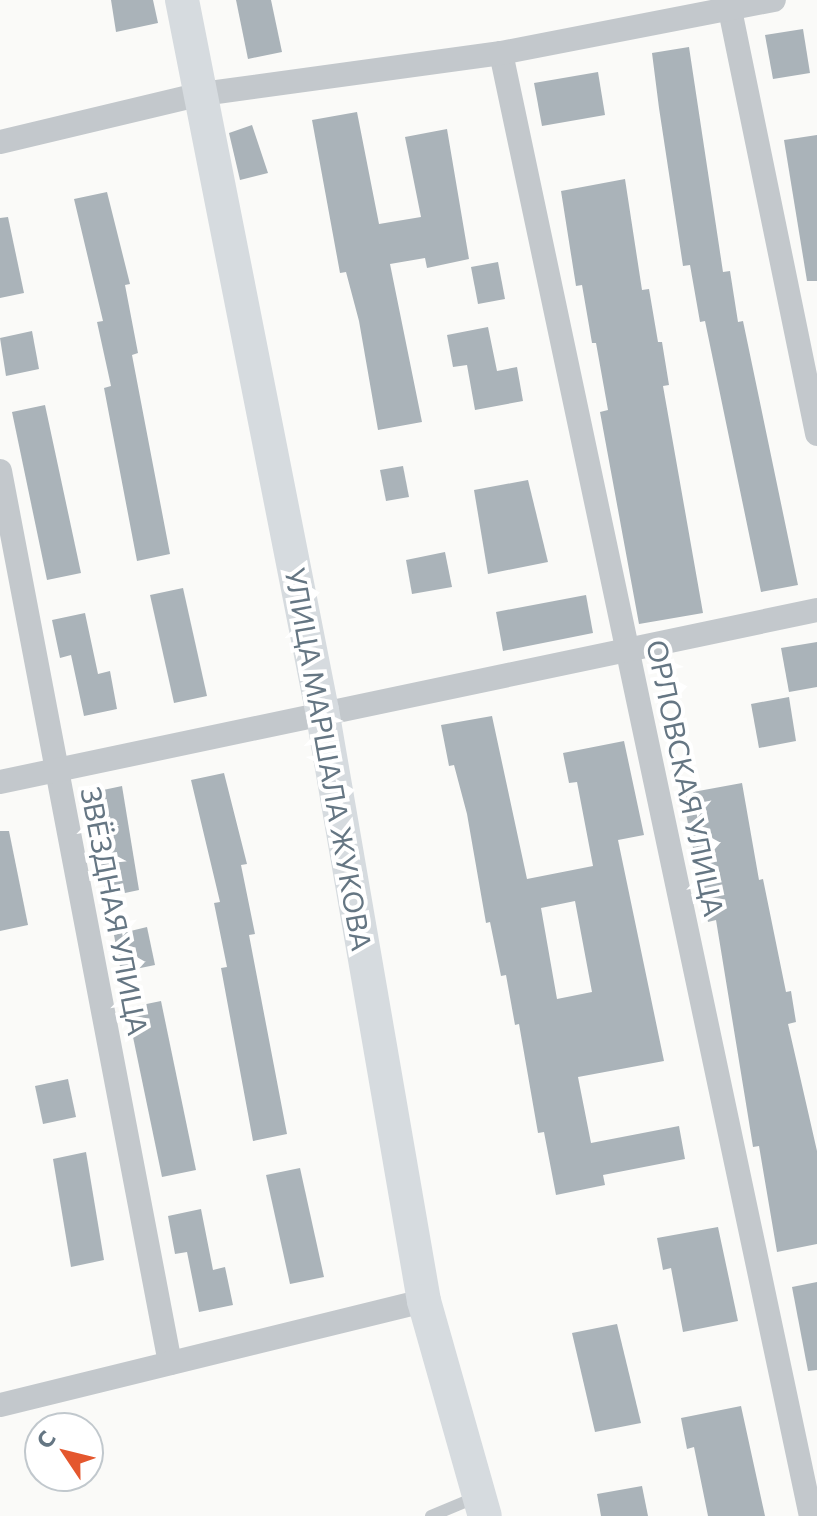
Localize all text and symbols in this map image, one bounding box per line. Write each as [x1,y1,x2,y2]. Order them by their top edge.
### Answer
street label: УЛИЦА МАРШАЛА ЖУКОВА [279,565,379,953]
street label: ОРЛОВСКАЯ УЛИЦА [640,637,732,919]
street label: ЗВЁЗДНАЯ УЛИЦА [74,784,156,1038]
north arrow [24,1412,104,1492]
text: С [30,1425,61,1453]

